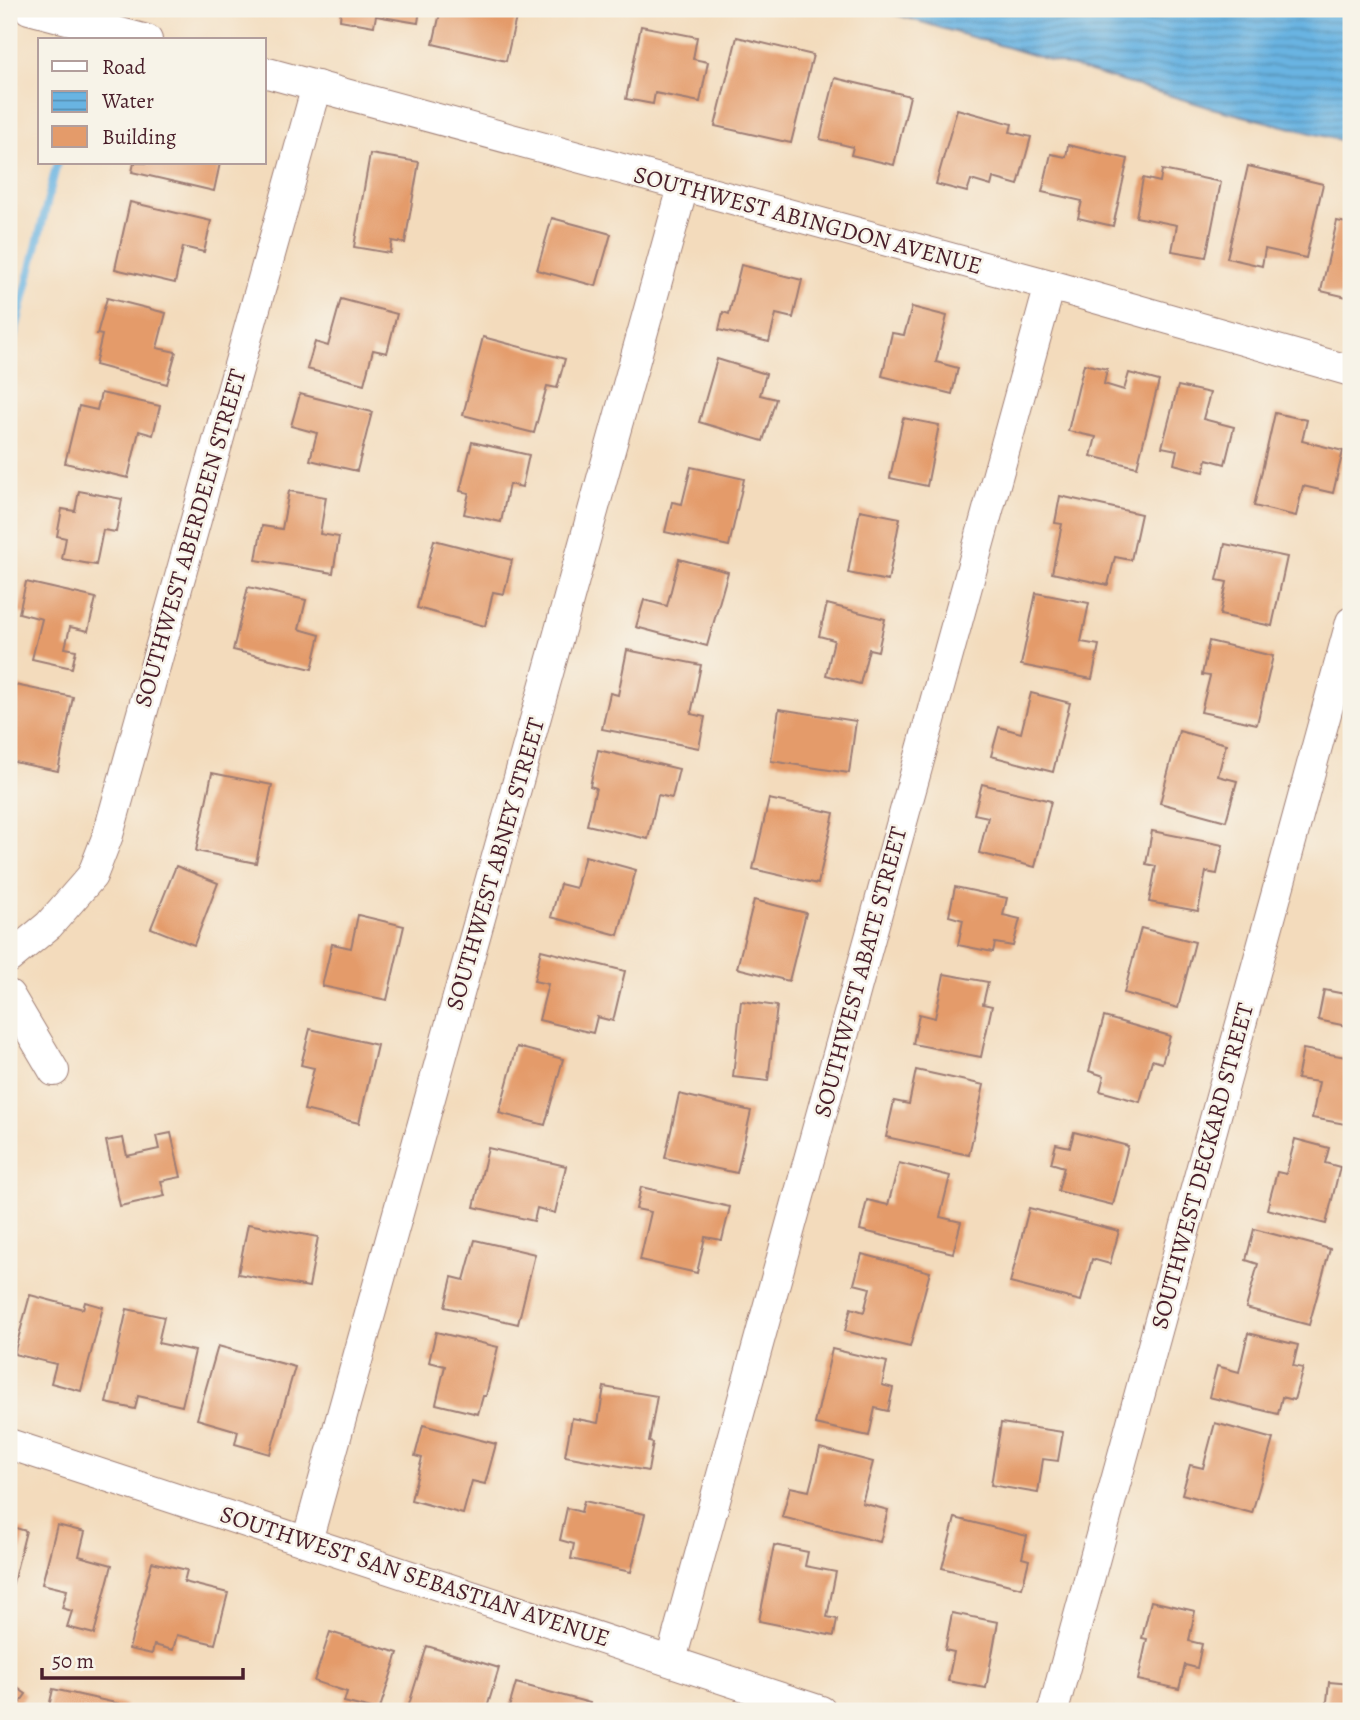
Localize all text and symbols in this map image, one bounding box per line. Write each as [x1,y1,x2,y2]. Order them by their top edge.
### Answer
legend [38,38,266,164]
text: Road [102,53,146,81]
text: Water [101,87,154,115]
text: Building [102,123,177,151]
street label: SOUTHWEST ABINGDON AVENUE [630,158,986,282]
street label: SOUTHWEST ABERDEEN STREET [126,365,254,711]
street label: SOUTHWEST ABNEY STREET [438,714,552,1014]
street label: SOUTHWEST ABATE STREET [806,823,914,1121]
street label: SOUTHWEST DECKARD STREET [1143,999,1261,1333]
street label: SOUTHWEST SAN SEBASTIAN AVENUE [216,1498,614,1654]
scale bar [42,1636,243,1680]
text: 50 m [52,1647,94,1675]

